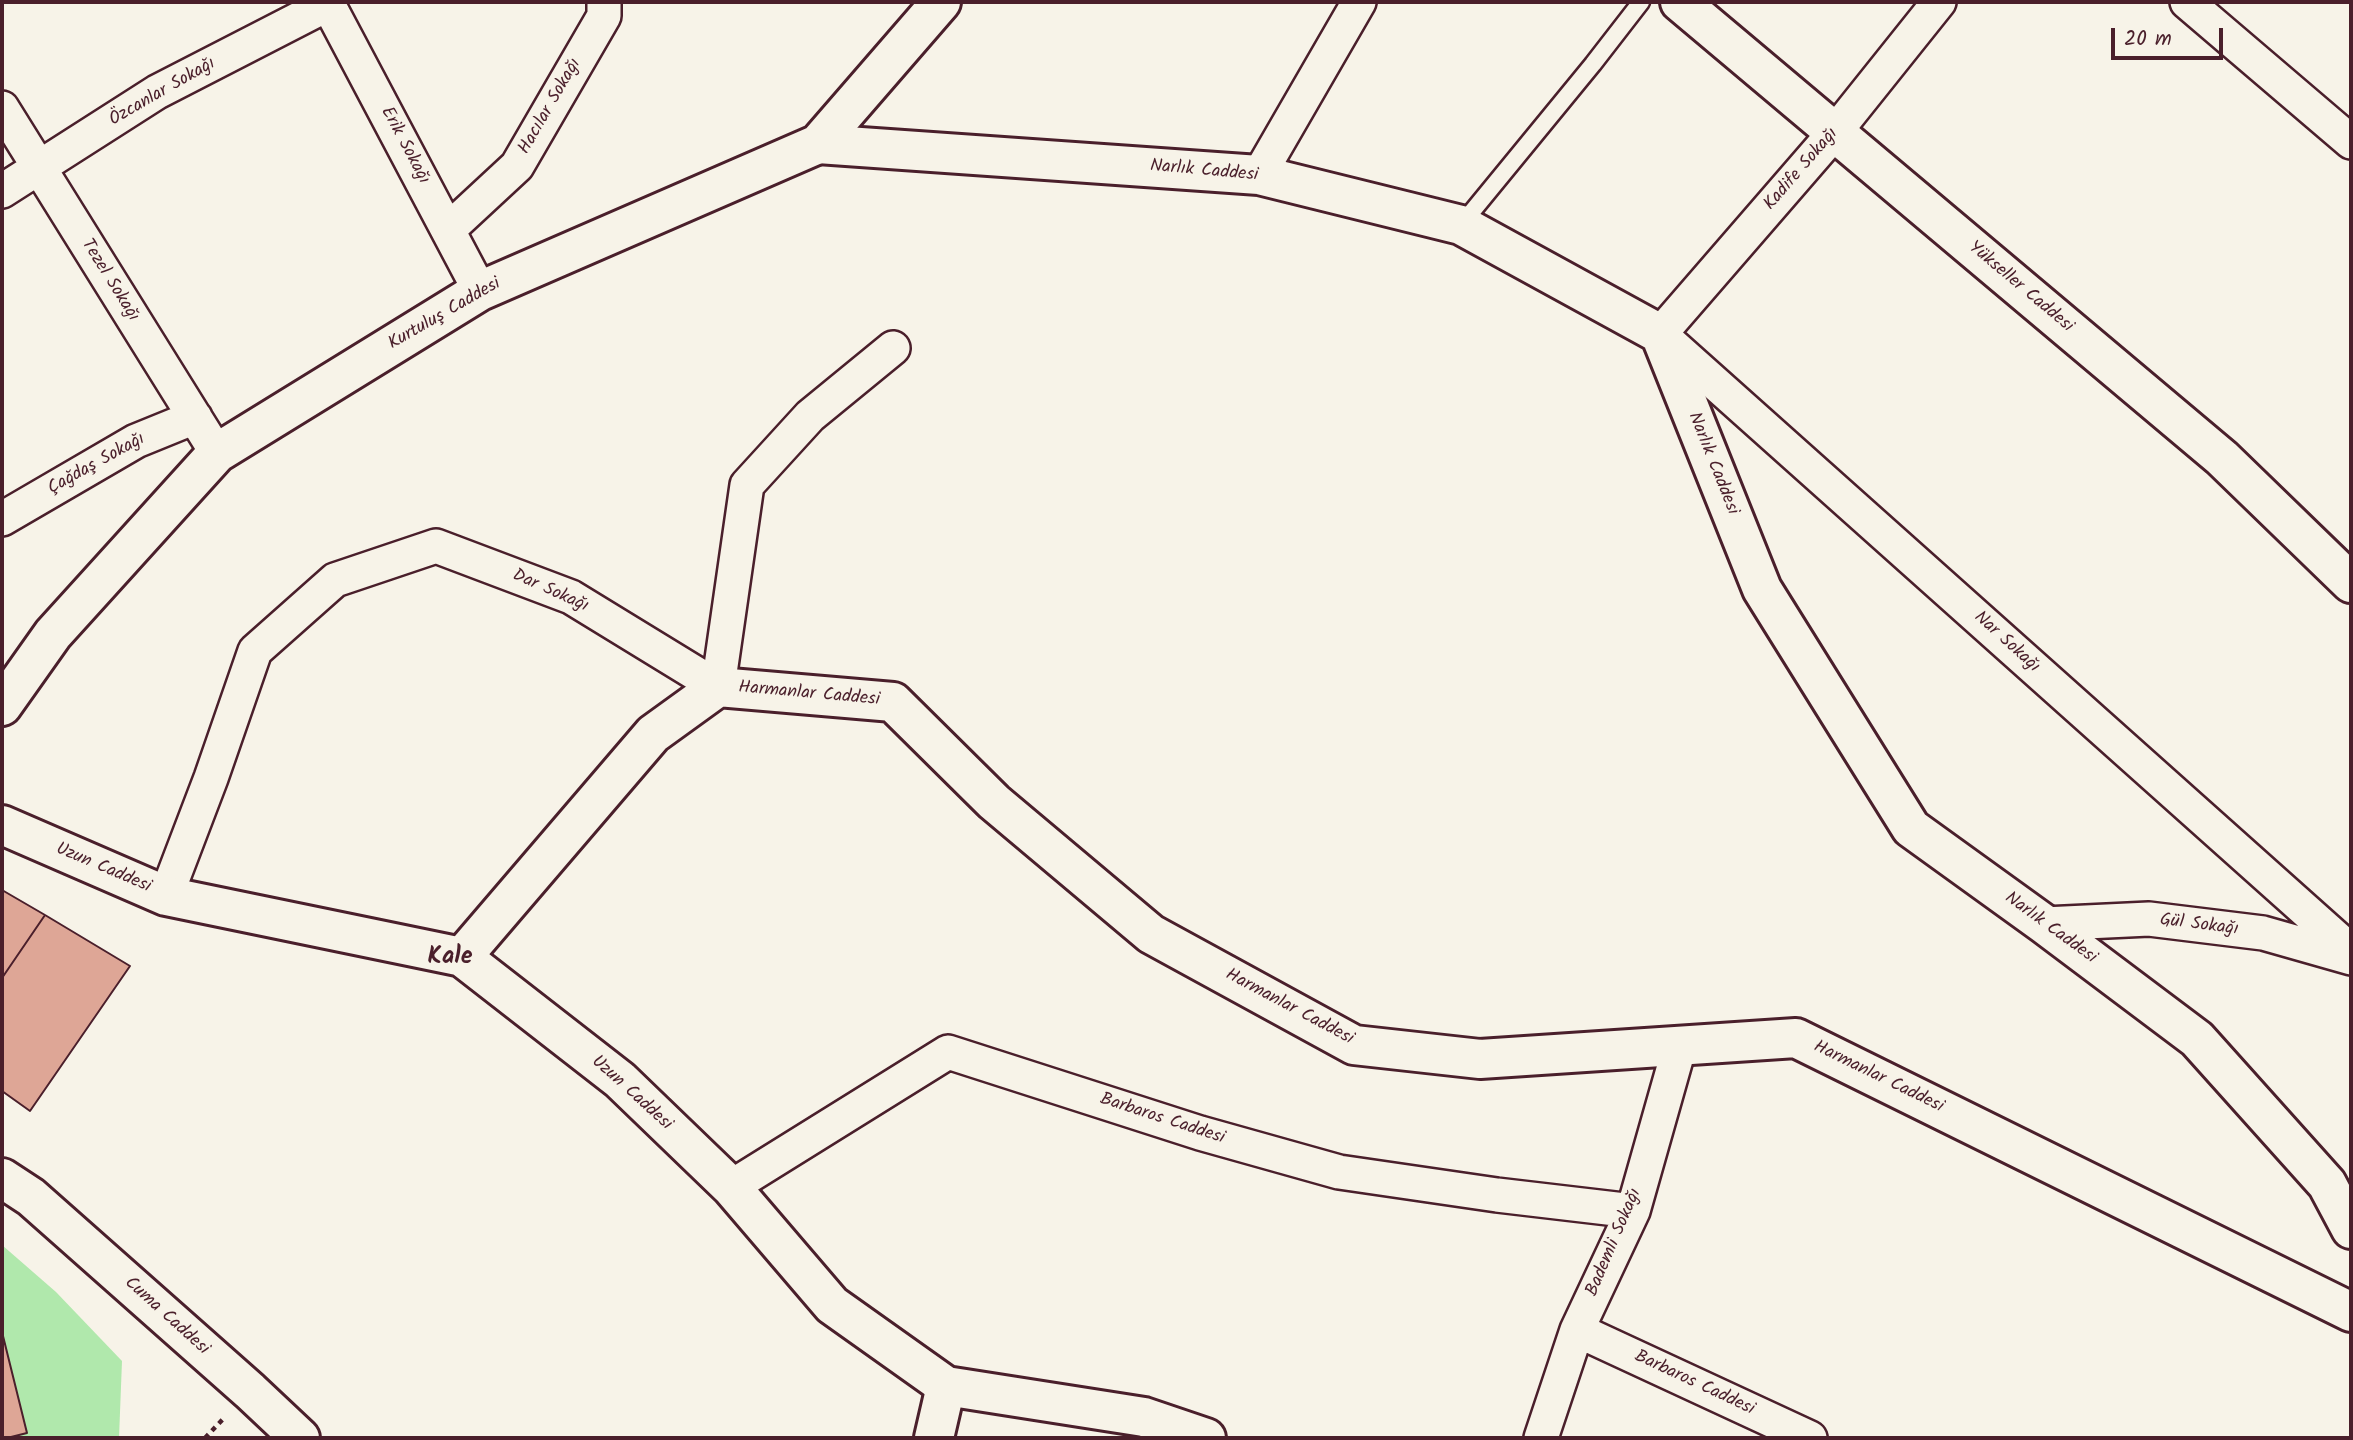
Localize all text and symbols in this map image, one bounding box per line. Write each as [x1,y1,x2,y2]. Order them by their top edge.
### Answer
scale bar [2115,14,2227,58]
text: 20 m [2124,23,2172,56]
street label: Özcanlar Sokağı [106,54,220,132]
street label: Hacılar Sokağı [515,55,587,159]
street label: Erik Sokağı [375,104,433,188]
street label: Kadife Sokağı [1760,124,1844,216]
street label: Narlık Caddesi [1149,157,1259,187]
street label: Tezel Sokağı [75,236,143,326]
street label: Yükseller Caddesi [1963,238,2077,338]
street label: Kurtuluş Caddesi [385,274,505,356]
street label: Narlık Caddesi [1682,410,1742,518]
street label: Çağdaş Sokağı [45,429,149,501]
street label: Dar Sokağı [509,566,591,618]
street label: Nar Sokağı [1968,608,2044,678]
street label: Harmanlar Caddesi [737,678,881,712]
street label: Uzun Caddesi [52,839,154,899]
street label: Narlık Caddesi [2000,888,2100,970]
street label: Gül Sokağı [2158,910,2240,942]
district label: Kale [428,945,472,973]
street label: Harmanlar Caddesi [1221,965,1357,1051]
street label: Harmanlar Caddesi [1809,1037,1947,1119]
street label: Uzun Caddesi [586,1052,676,1136]
street label: Barbaros Caddesi [1097,1090,1227,1150]
street label: Bademli Sokağı [1583,1186,1647,1300]
street label: Cuma Caddesi [119,1273,213,1361]
street label: Barbaros Caddesi [1631,1347,1757,1421]

